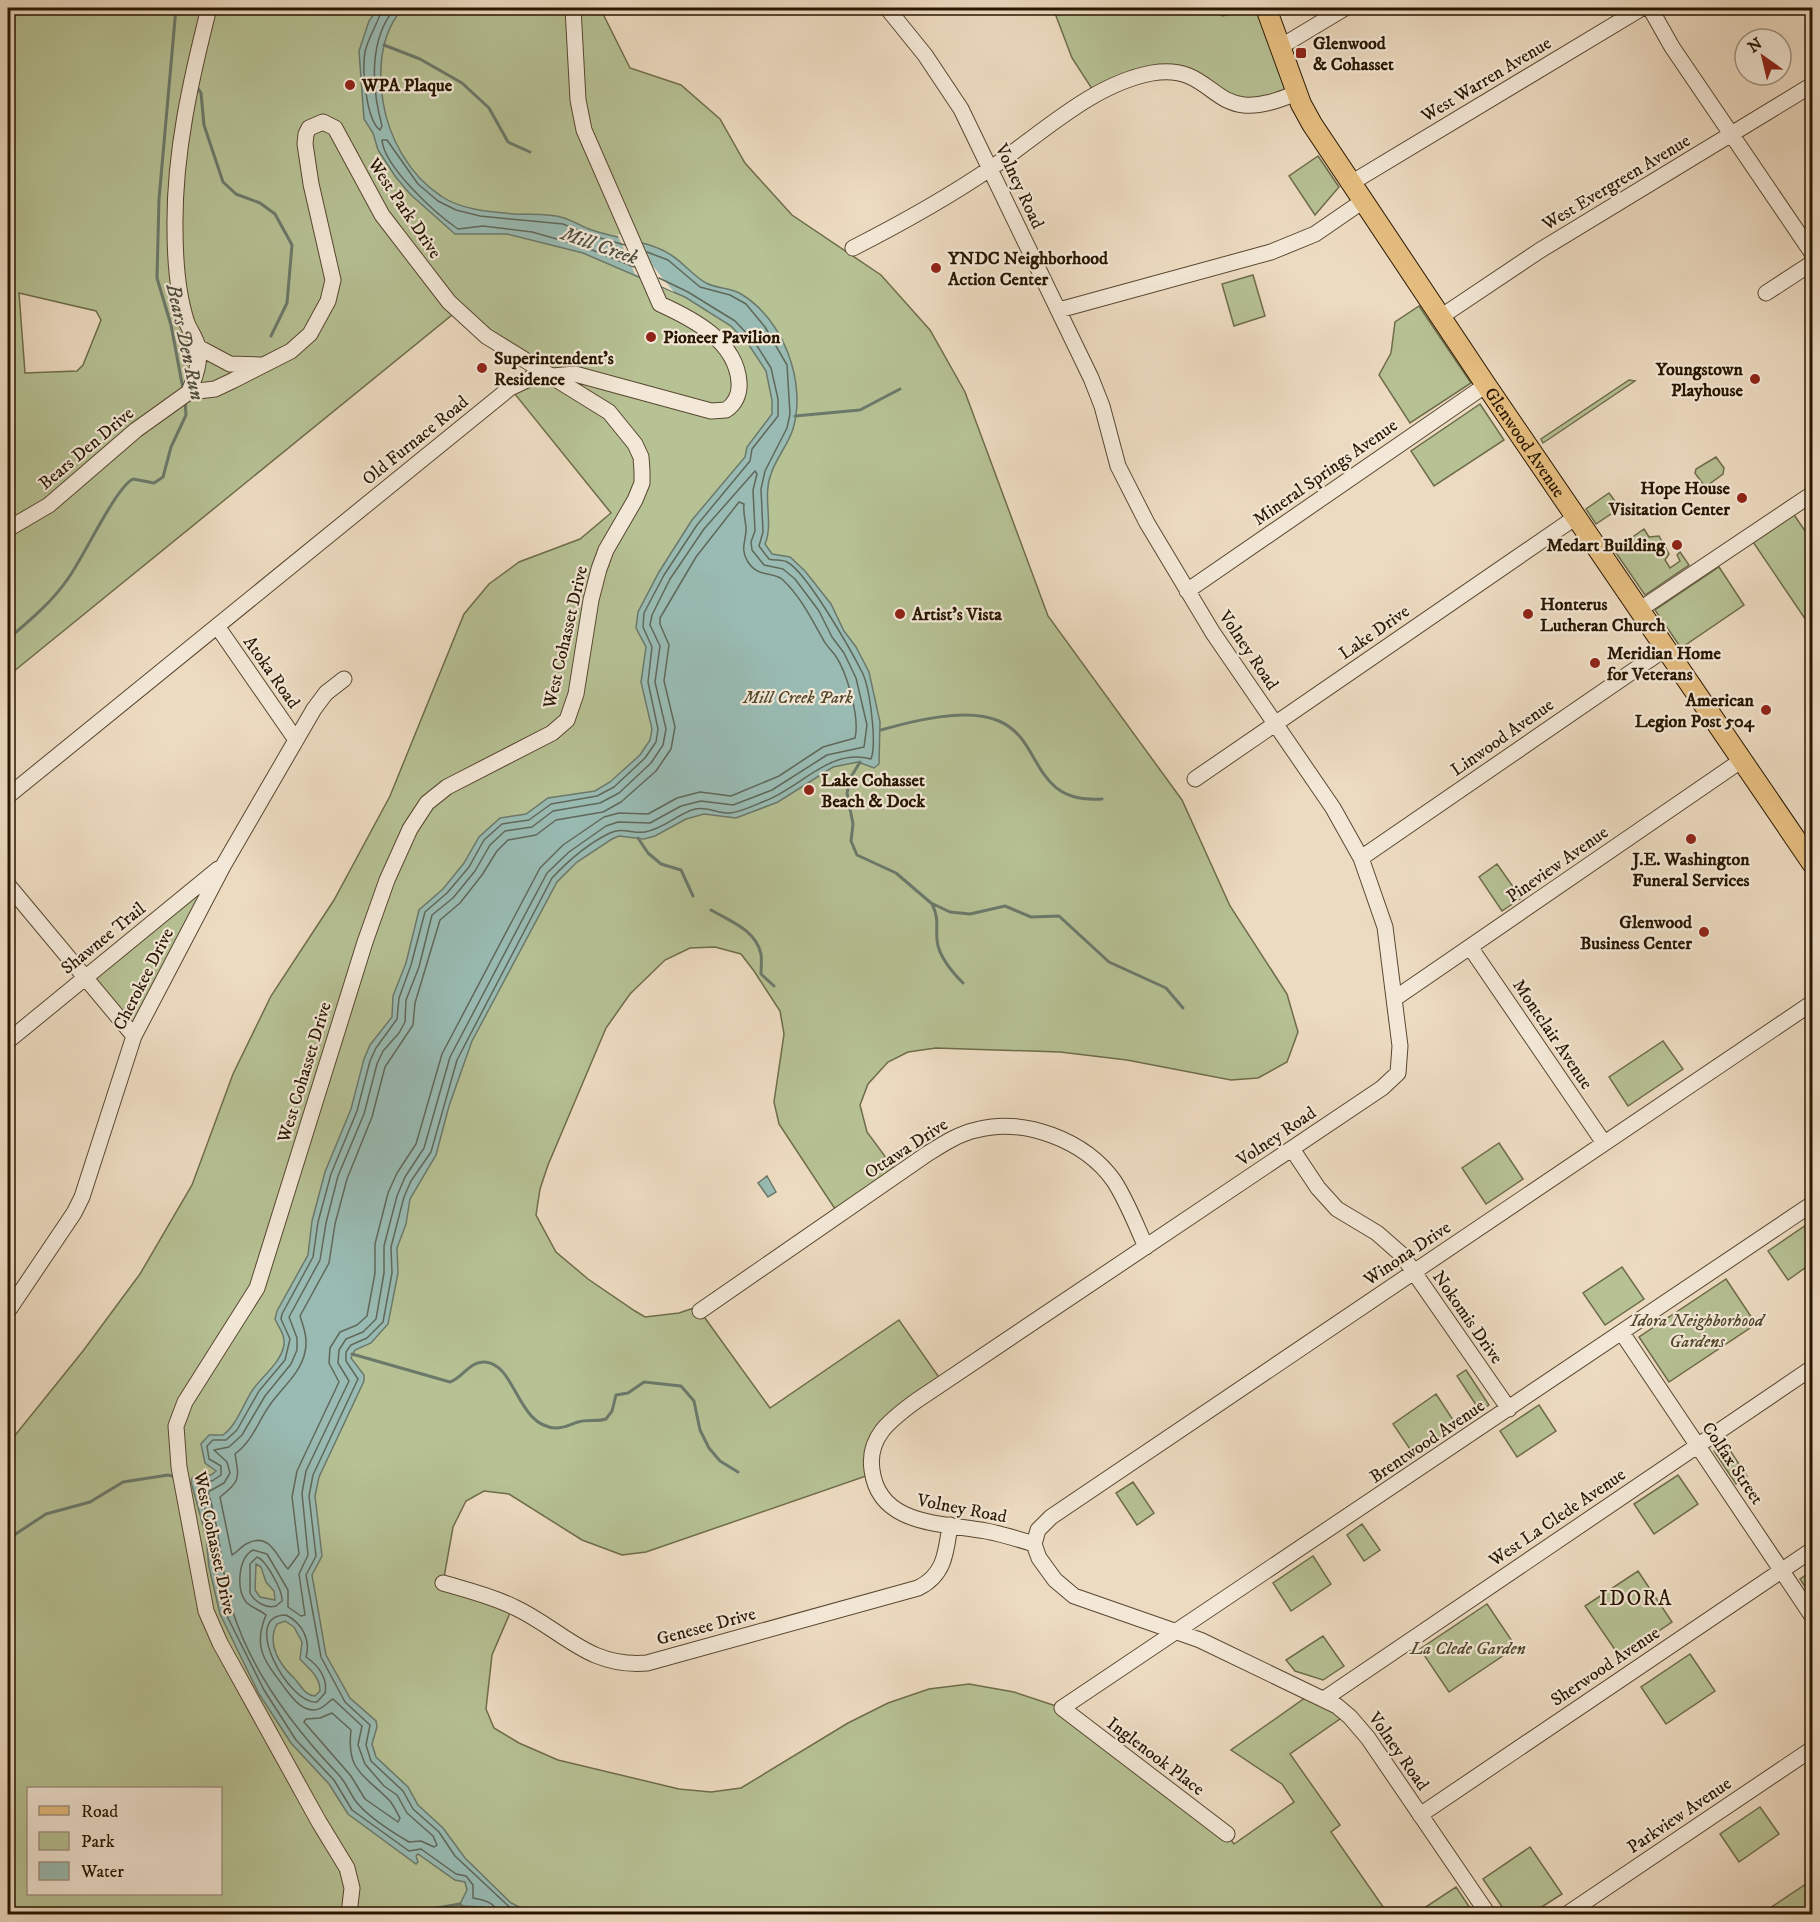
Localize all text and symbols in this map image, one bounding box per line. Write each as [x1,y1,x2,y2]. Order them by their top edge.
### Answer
north arrow [1733,27,1793,87]
street label: West Warren Avenue [1417,32,1556,128]
place label: Glenwood & Cohasset [1313,33,1394,76]
text: N [1744,33,1766,57]
marker: Glenwood & Cohasset [1294,46,1308,60]
place label: WPA Plaque [361,75,453,97]
marker: WPA Plaque [343,78,357,92]
street label: West Evergreen Avenue [1538,130,1694,236]
street label: Volney Road [989,140,1048,232]
street label: West Park Drive [362,153,446,263]
water label: Mill Creek [556,221,642,271]
place label: YNDC Neighborhood Action Center [947,248,1109,291]
marker: YNDC Neighborhood Action Center [929,261,943,275]
water label: Bears Den Run [160,281,209,403]
place label: Pioneer Pavilion [663,327,781,349]
marker: Pioneer Pavilion [644,330,658,344]
place label: Superintendent's Residence [494,348,614,391]
place label: Youngstown Playhouse [1655,359,1744,402]
marker: Superintendent's Residence [475,361,489,375]
marker: Youngstown Playhouse [1748,372,1762,386]
street label: Glenwood Avenue [1479,384,1570,502]
street label: Old Furnace Road [358,391,473,490]
street label: Bears Den Drive [35,403,139,495]
street label: Mineral Springs Avenue [1249,415,1402,531]
place label: Hope House Visitation Center [1608,478,1731,521]
marker: Hope House Visitation Center [1735,491,1749,505]
place label: Medart Building [1546,535,1666,557]
marker: Medart Building [1670,538,1684,552]
street label: West Cohasset Drive [539,564,593,712]
place label: Honterus Lutheran Church [1540,594,1666,637]
street label: Lake Drive [1335,601,1414,665]
place label: Artist's Vista [911,604,1002,626]
street label: Volney Road [1213,606,1283,694]
marker: Artist's Vista [893,607,907,621]
marker: Honterus Lutheran Church [1521,607,1535,621]
street label: Atoka Road [238,632,304,713]
place label: Meridian Home for Veterans [1606,643,1722,686]
marker: Meridian Home for Veterans [1588,656,1602,670]
park label: Mill Creek Park [741,687,853,709]
place label: American Legion Post 504 [1635,690,1755,733]
street label: Linwood Avenue [1447,694,1558,781]
marker: American Legion Post 504 [1759,703,1773,717]
place label: Lake Cohasset Beach & Dock [821,770,926,813]
marker: Lake Cohasset Beach & Dock [802,783,816,797]
street label: Pineview Avenue [1502,822,1613,908]
marker: J.E. Washington Funeral Services [1684,832,1698,846]
place label: J.E. Washington Funeral Services [1630,849,1750,892]
street label: Shawnee Trail [57,898,151,979]
place label: Glenwood Business Center [1580,912,1693,955]
street label: Cherokee Drive [109,925,179,1034]
marker: Glenwood Business Center [1697,925,1711,939]
street label: Montclair Avenue [1507,975,1597,1094]
street label: West Cohasset Drive [273,999,337,1146]
street label: Volney Road [1232,1102,1320,1172]
street label: Ottawa Drive [861,1114,952,1184]
street label: Winona Drive [1359,1217,1455,1292]
street label: Nokomis Drive [1427,1267,1507,1368]
park label: Idora Neighborhood Gardens [1630,1310,1766,1353]
street label: Brentwood Avenue [1366,1395,1489,1488]
street label: Colfax Street [1697,1418,1768,1509]
street label: West La Clede Avenue [1484,1464,1630,1572]
street label: West Cohasset Drive [188,1469,240,1617]
street label: Volney Road [914,1489,1009,1528]
district label: IDORA [1599,1586,1673,1612]
street label: Genesee Drive [654,1603,758,1651]
street label: Sherwood Avenue [1547,1622,1664,1711]
park label: La Clede Garden [1409,1638,1526,1660]
street label: Volney Road [1363,1707,1433,1795]
street label: Inglenook Place [1102,1713,1209,1801]
street label: Parkview Avenue [1623,1773,1736,1859]
legend [27,1787,222,1895]
text: Road [81,1801,118,1823]
text: Park [81,1831,115,1853]
text: Water [80,1861,124,1883]

